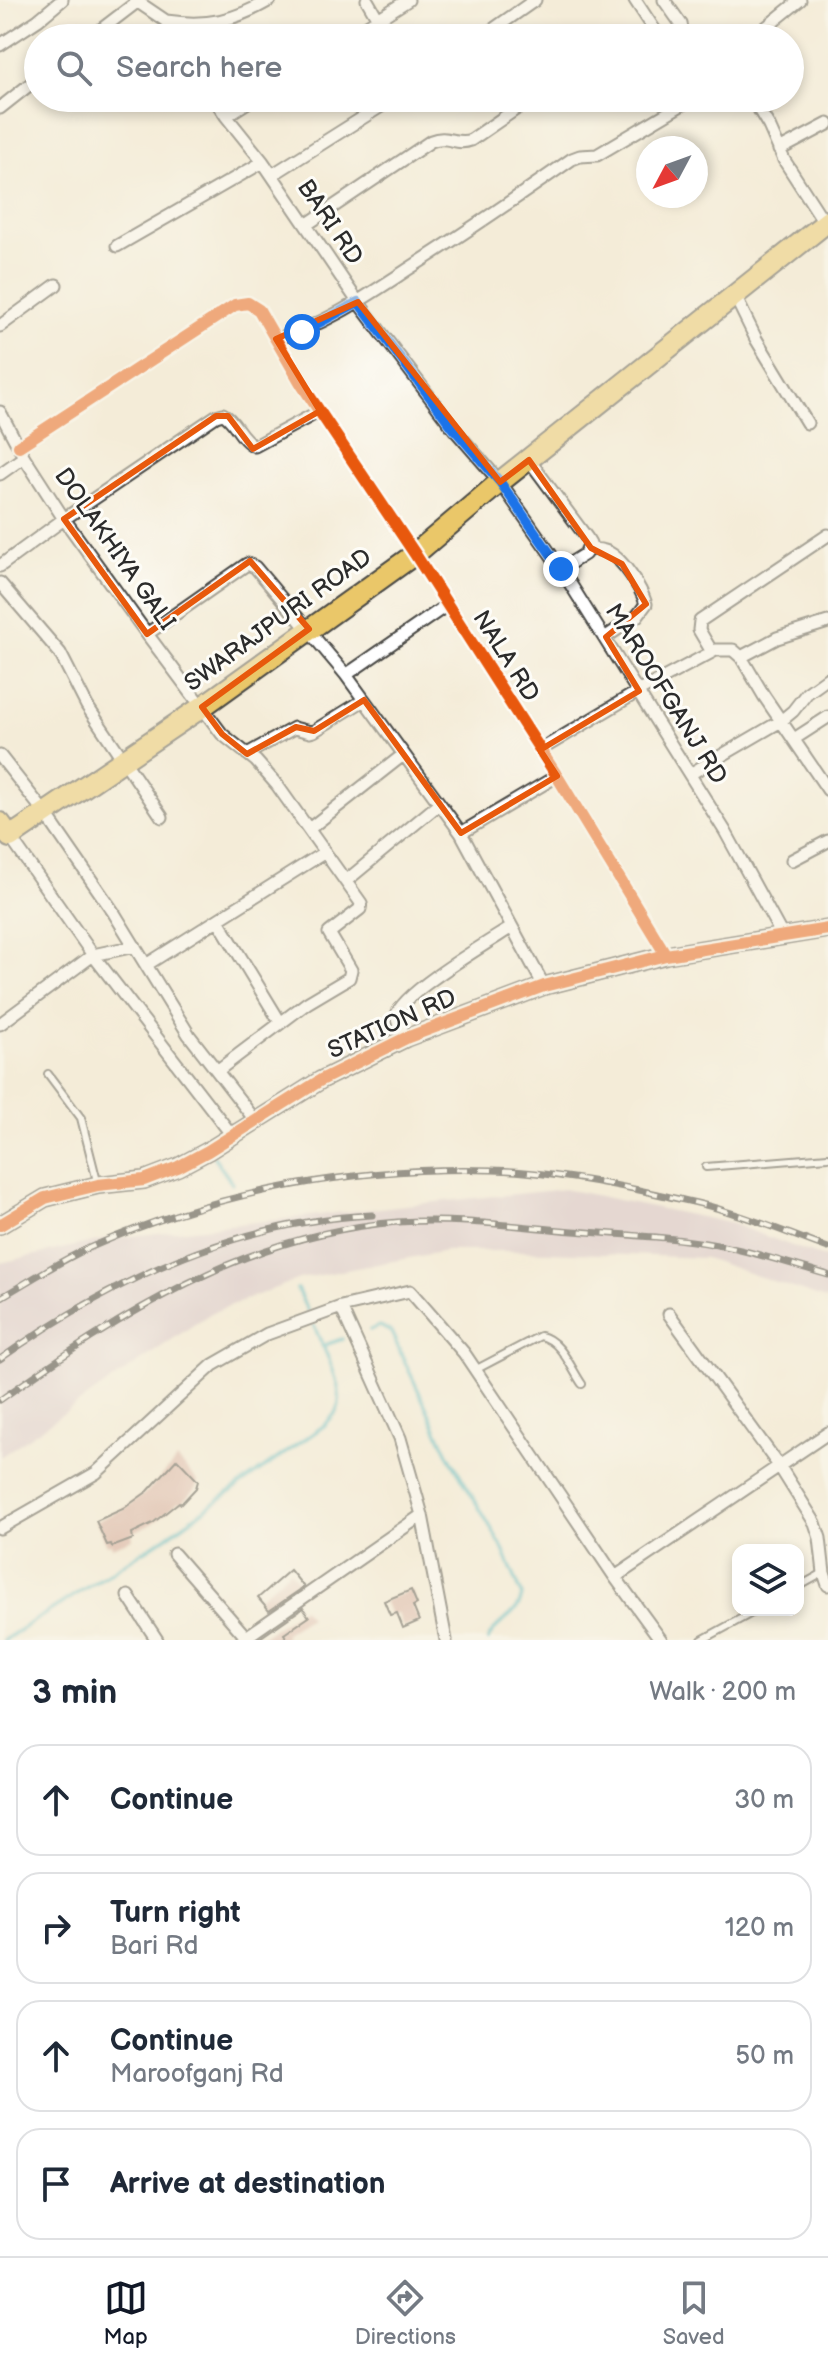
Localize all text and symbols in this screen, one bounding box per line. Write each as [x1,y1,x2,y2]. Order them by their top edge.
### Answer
search box [24,24,804,112]
icon: search [52,46,96,90]
text: Search here [116,50,282,86]
north arrow [636,136,708,208]
street label: BARI RD [291,174,369,270]
route start [284,314,320,350]
street label: DOLAKHIYA GALI [48,462,182,636]
street label: SWARAJPURI ROAD [179,542,377,698]
route end [543,551,579,587]
street label: MAROOFGANJ RD [599,598,733,790]
street label: NALA RD [467,605,545,707]
street label: STATION RD [323,983,461,1065]
map controls [732,1544,804,1616]
button: layers [732,1544,804,1616]
text: 3 min [32,1672,117,1713]
text: Walk · 200 m [649,1677,796,1708]
icon: ahead [34,1778,78,1822]
text: Continue [110,1782,233,1818]
text: 30 m [734,1785,794,1816]
text: Turn right [110,1895,241,1931]
icon: right [34,1906,78,1950]
text: 120 m [725,1913,794,1944]
text: Bari Rd [110,1931,198,1962]
text: Continue [110,2023,233,2059]
icon: ahead [34,2034,78,2078]
text: 50 m [735,2041,794,2072]
text: Maroofganj Rd [110,2059,284,2090]
icon: arrive [34,2162,78,2206]
text: Arrive at destination [110,2166,386,2202]
tab: Map [103,2276,148,2351]
tab: Directions [355,2276,456,2351]
tab: Saved [663,2276,725,2351]

